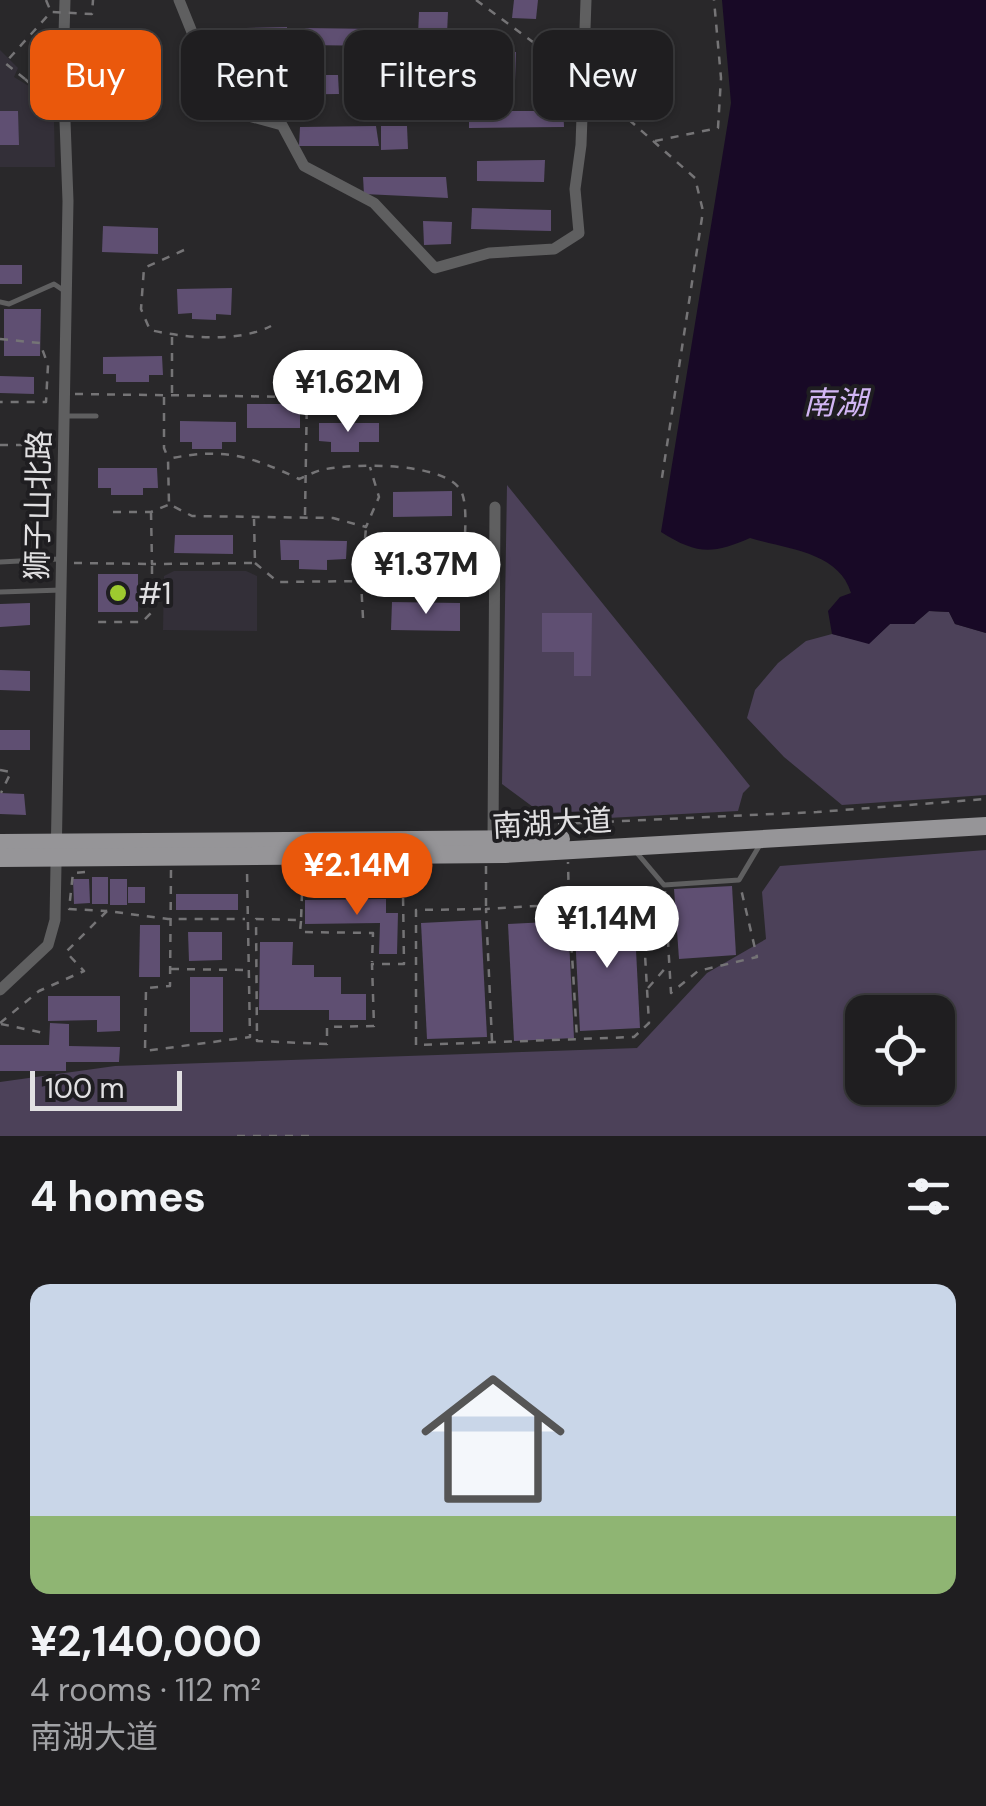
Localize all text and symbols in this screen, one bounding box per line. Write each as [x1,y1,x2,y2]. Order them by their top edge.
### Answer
chip: Buy [30,30,161,120]
chip: Rent [181,30,324,120]
chip: Filters [344,30,513,120]
chip: New [533,30,673,120]
pin: ¥1.62M [267,350,429,435]
text: ¥1.62M [295,361,401,403]
water label: 南湖 [803,382,872,424]
street label: 狮子山北路 [17,430,59,580]
pin: ¥1.37M [345,532,507,617]
text: ¥1.37M [373,543,479,585]
place label: #1 [138,574,171,613]
marker: #1 [107,582,129,604]
street label: 南湖大道 [491,800,613,846]
pin: ¥2.14M [276,833,438,918]
text: ¥2.14M [303,844,411,886]
pin: ¥1.14M [526,886,688,971]
text: ¥1.14M [557,897,657,939]
map controls [845,995,955,1105]
button: locate [845,995,955,1105]
scale bar [30,1066,182,1110]
text: 100 m [45,1070,124,1107]
text: 4 homes [30,1169,206,1224]
icon: filters [901,1169,956,1224]
icon: home [403,1349,583,1529]
text: ¥2,140,000 [30,1614,262,1669]
text: 4 rooms · 112 m² [30,1669,261,1711]
text: 南湖大道 [30,1716,158,1758]

